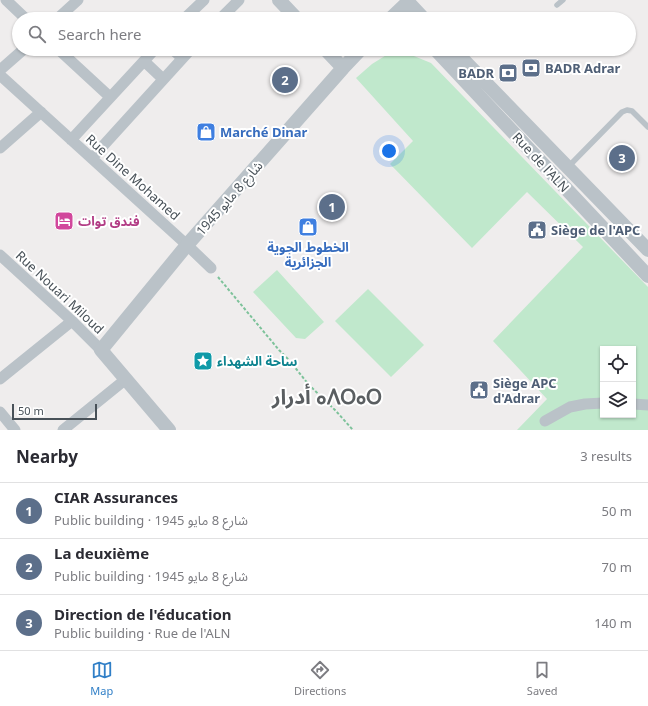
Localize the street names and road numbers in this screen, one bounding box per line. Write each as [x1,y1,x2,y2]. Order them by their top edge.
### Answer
street label: Rue de l'ALN [509,128,573,196]
street label: Rue Dine Mohamed [82,130,184,224]
street label: شارع 8 مايو 1945 [192,157,268,240]
street label: Rue Nouari Miloud [12,246,108,338]

